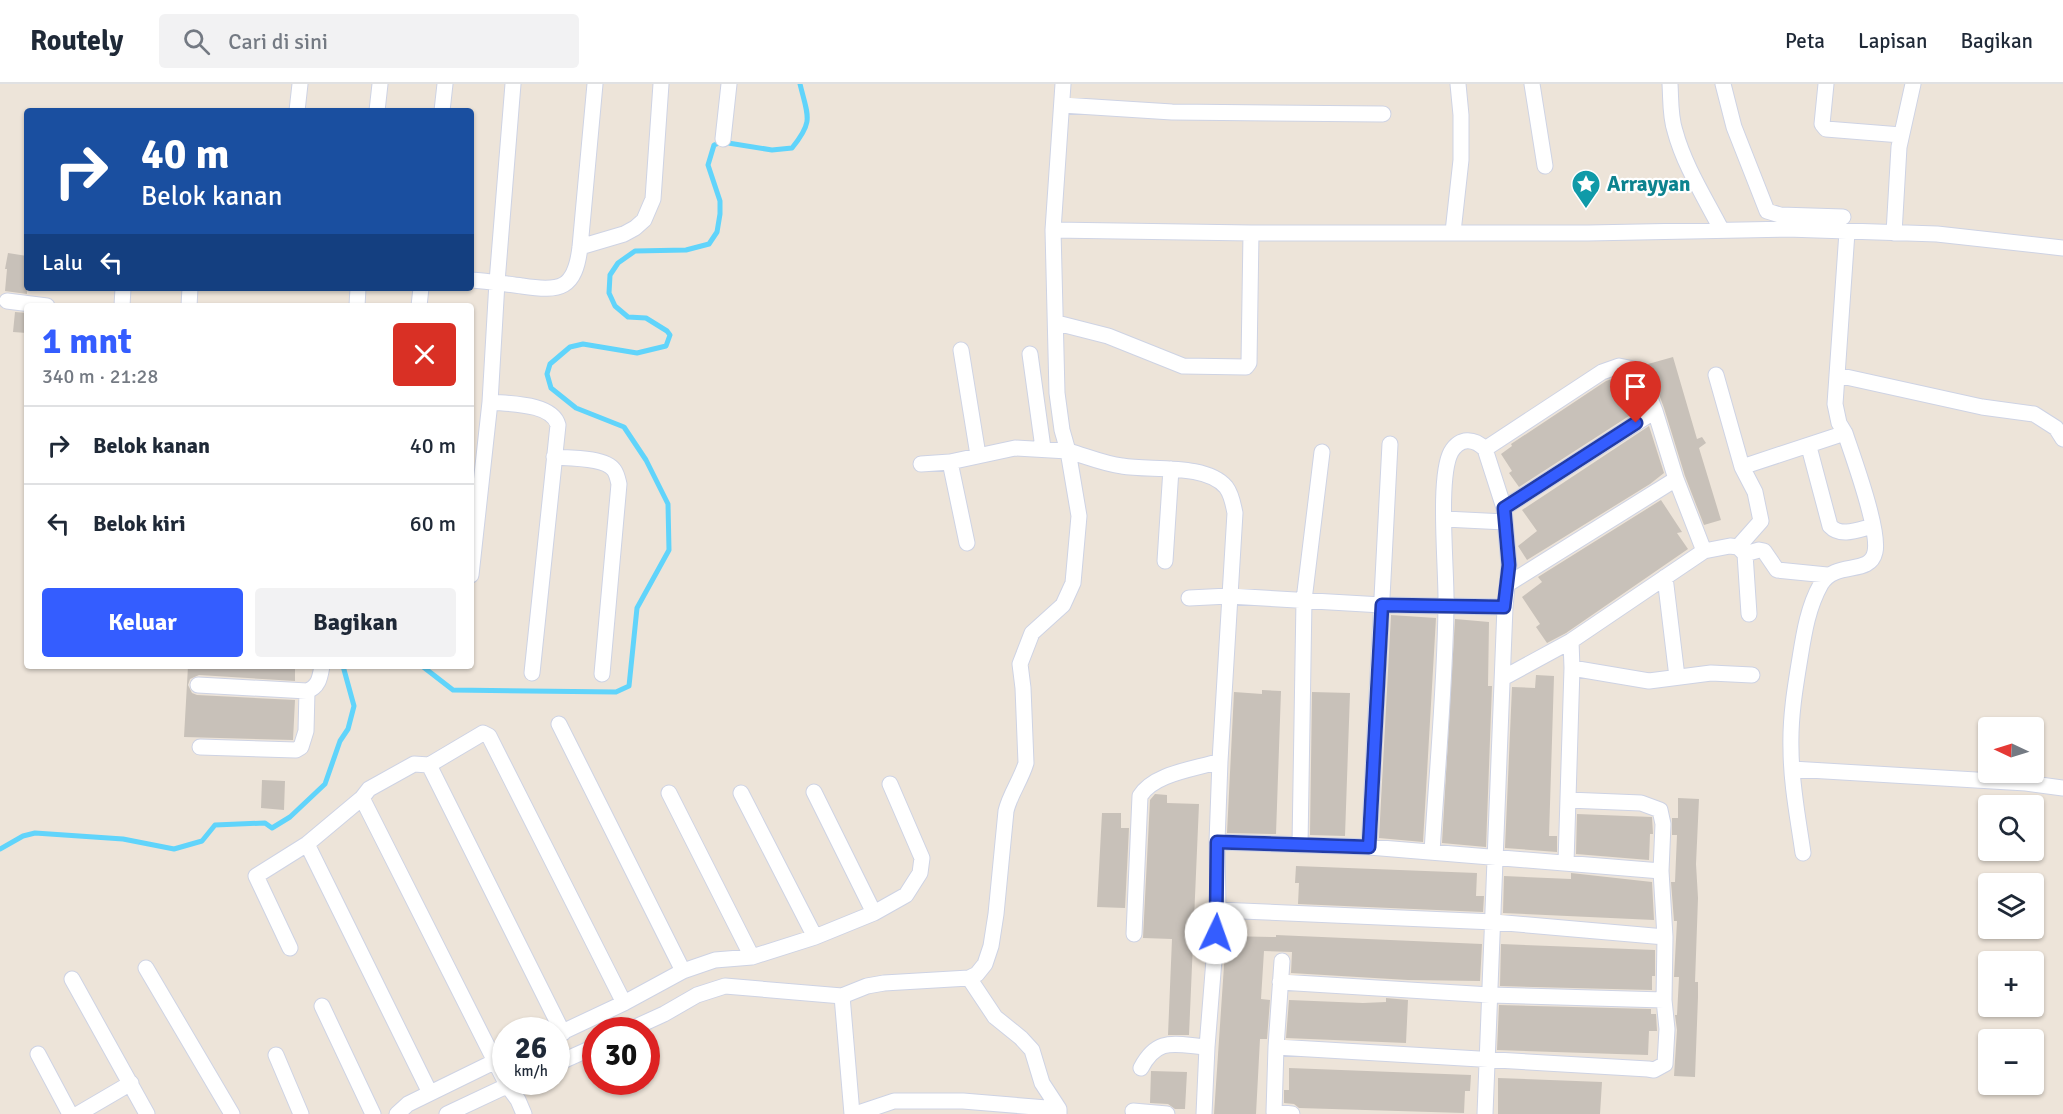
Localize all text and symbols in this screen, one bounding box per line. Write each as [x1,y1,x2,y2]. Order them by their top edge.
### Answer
search box [159,14,579,68]
text: Routely [30,24,123,58]
icon: search [180,25,213,58]
text: Cari di sini [228,28,328,55]
text: Peta [1785,28,1825,54]
text: Lapisan [1858,28,1927,54]
text: Bagikan [1960,28,2033,54]
text: 40 m [141,129,230,180]
icon: right [42,132,120,210]
place icon: Arrayyan [1570,168,1602,210]
place label: Arrayyan [1607,171,1690,197]
text: Belok kanan [141,180,282,213]
icon: left [95,246,128,279]
text: Lalu [42,249,83,276]
text: 1 mnt [42,319,132,364]
button: close [393,323,456,386]
pin [1610,361,1661,423]
text: 340 m · 21:28 [42,364,158,389]
icon: arrive [1619,370,1652,403]
icon: right [42,429,75,462]
text: Belok kanan [93,432,210,459]
text: 40 m [410,432,456,459]
icon: left [42,507,75,540]
text: Belok kiri [93,510,186,537]
text: 60 m [410,510,456,537]
button: Keluar [42,588,243,657]
button: Bagikan [255,588,456,657]
north arrow [1978,717,2044,783]
map controls [1978,717,2044,1095]
button: search [1978,795,2044,861]
button: layers [1978,873,2044,939]
position arrow [1184,901,1248,965]
button: + [1978,951,2044,1017]
speed limit sign: 30 [582,1017,660,1095]
button: − [1978,1029,2044,1095]
text: 26 [515,1030,547,1067]
text: km/h [514,1062,548,1080]

